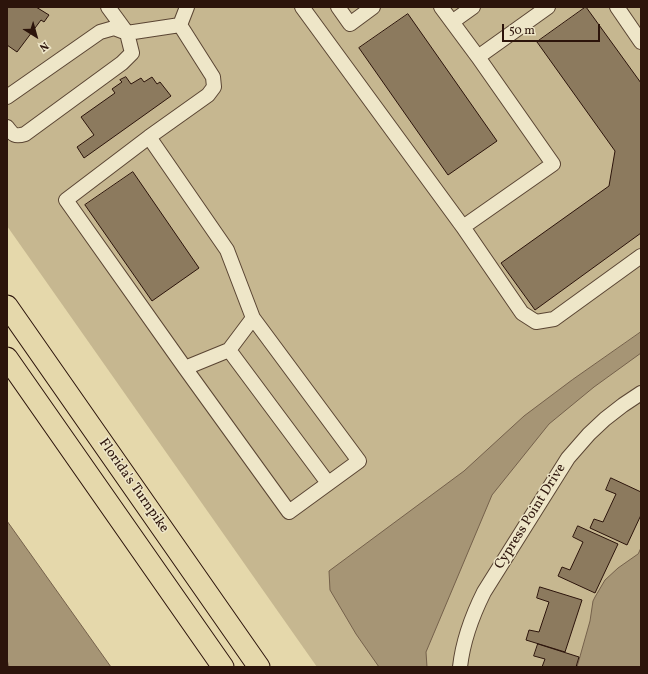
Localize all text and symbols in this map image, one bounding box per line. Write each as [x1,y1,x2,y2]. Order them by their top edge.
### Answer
north arrow [16,16,56,56]
scale bar [504,16,602,42]
text: 50 m [509,23,535,39]
text: N [36,38,51,54]
street label: Florida's Turnpike [94,436,172,536]
street label: Cypress Point Drive [492,461,570,573]

